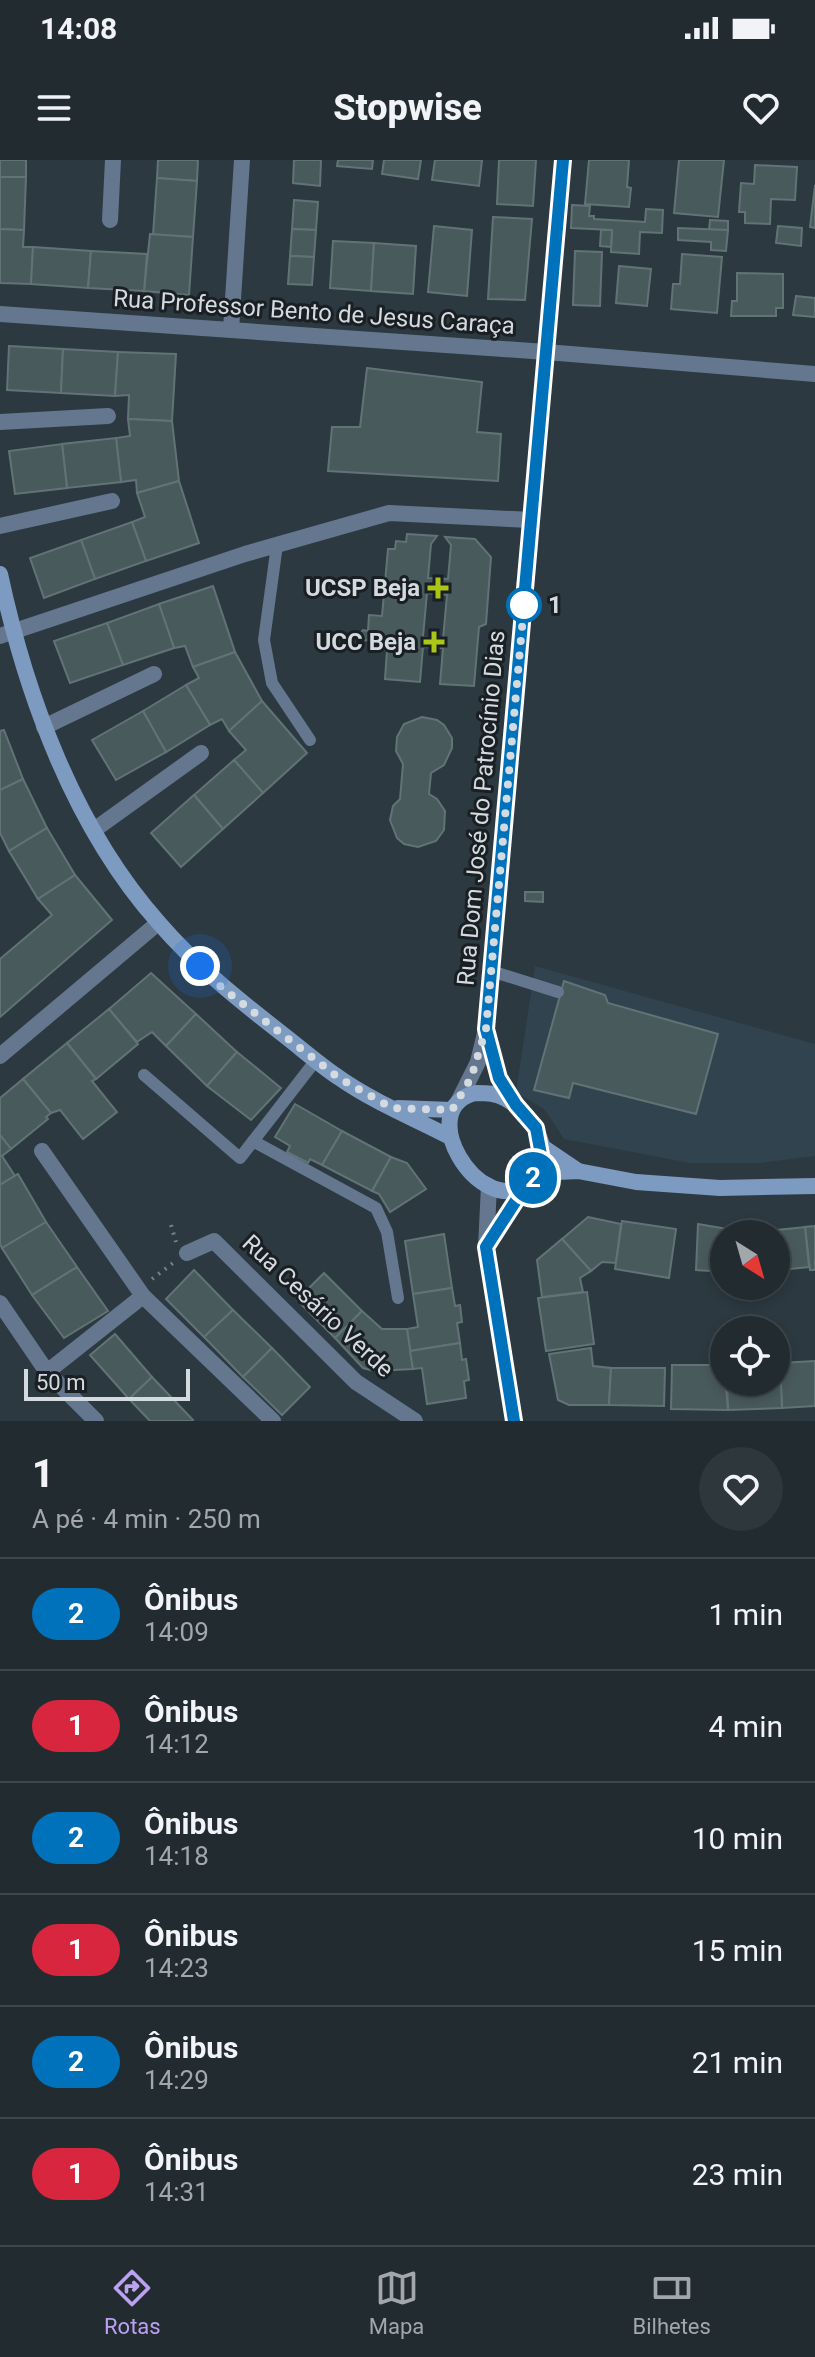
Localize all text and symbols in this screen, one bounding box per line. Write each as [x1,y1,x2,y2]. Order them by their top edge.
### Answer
text: 14:08 [40,11,117,46]
icon: menu [32,86,76,130]
icon: heart [739,86,783,130]
text: Stopwise [333,87,482,129]
street label: Rua Professor Bento de Jesus Caraça [112,284,516,340]
place label: UCSP Beja [305,574,420,602]
marker: UCSP Beja [427,577,449,599]
marker: 1 [507,588,541,622]
place label: 1 [548,591,562,619]
place label: UCC Beja [315,628,416,656]
street label: Rua Dom José do Patrocínio Dias [452,629,510,987]
marker: UCC Beja [423,631,445,653]
your location [180,946,220,986]
line badge: 2 [507,1152,559,1204]
text: 2 [525,1161,541,1194]
north arrow [710,1220,790,1300]
map controls [710,1220,790,1396]
street label: Rua Cesário Verde [237,1229,399,1383]
button: locate [710,1316,790,1396]
scale bar [24,1365,190,1401]
text: 50 m [36,1370,85,1395]
button: heart [699,1447,783,1531]
text: 1 [32,1452,54,1496]
text: A pé · 4 min · 250 m [32,1504,261,1534]
text: Ônibus [144,1582,239,1617]
text: 2 [68,1597,84,1630]
text: 1 min [709,1597,783,1632]
text: 14:09 [144,1617,209,1647]
text: Ônibus [144,1694,239,1729]
text: 1 [68,1709,84,1742]
text: 4 min [709,1709,783,1744]
text: 14:12 [144,1729,209,1759]
text: Ônibus [144,1806,239,1841]
text: 2 [68,1821,84,1854]
text: 10 min [692,1821,783,1856]
text: 14:18 [144,1841,209,1871]
text: Ônibus [144,1918,239,1953]
text: 1 [68,1933,84,1966]
text: 15 min [692,1933,783,1968]
text: 14:23 [144,1953,209,1983]
text: Ônibus [144,2030,239,2065]
text: 2 [68,2045,84,2078]
text: 21 min [692,2045,783,2080]
text: 14:29 [144,2065,209,2095]
text: Ônibus [144,2142,239,2177]
text: 1 [68,2157,84,2190]
text: 23 min [692,2157,783,2192]
text: 14:31 [144,2177,209,2207]
tab: Rotas [104,2266,161,2339]
tab: Mapa [369,2266,424,2339]
tab: Bilhetes [632,2266,711,2339]

